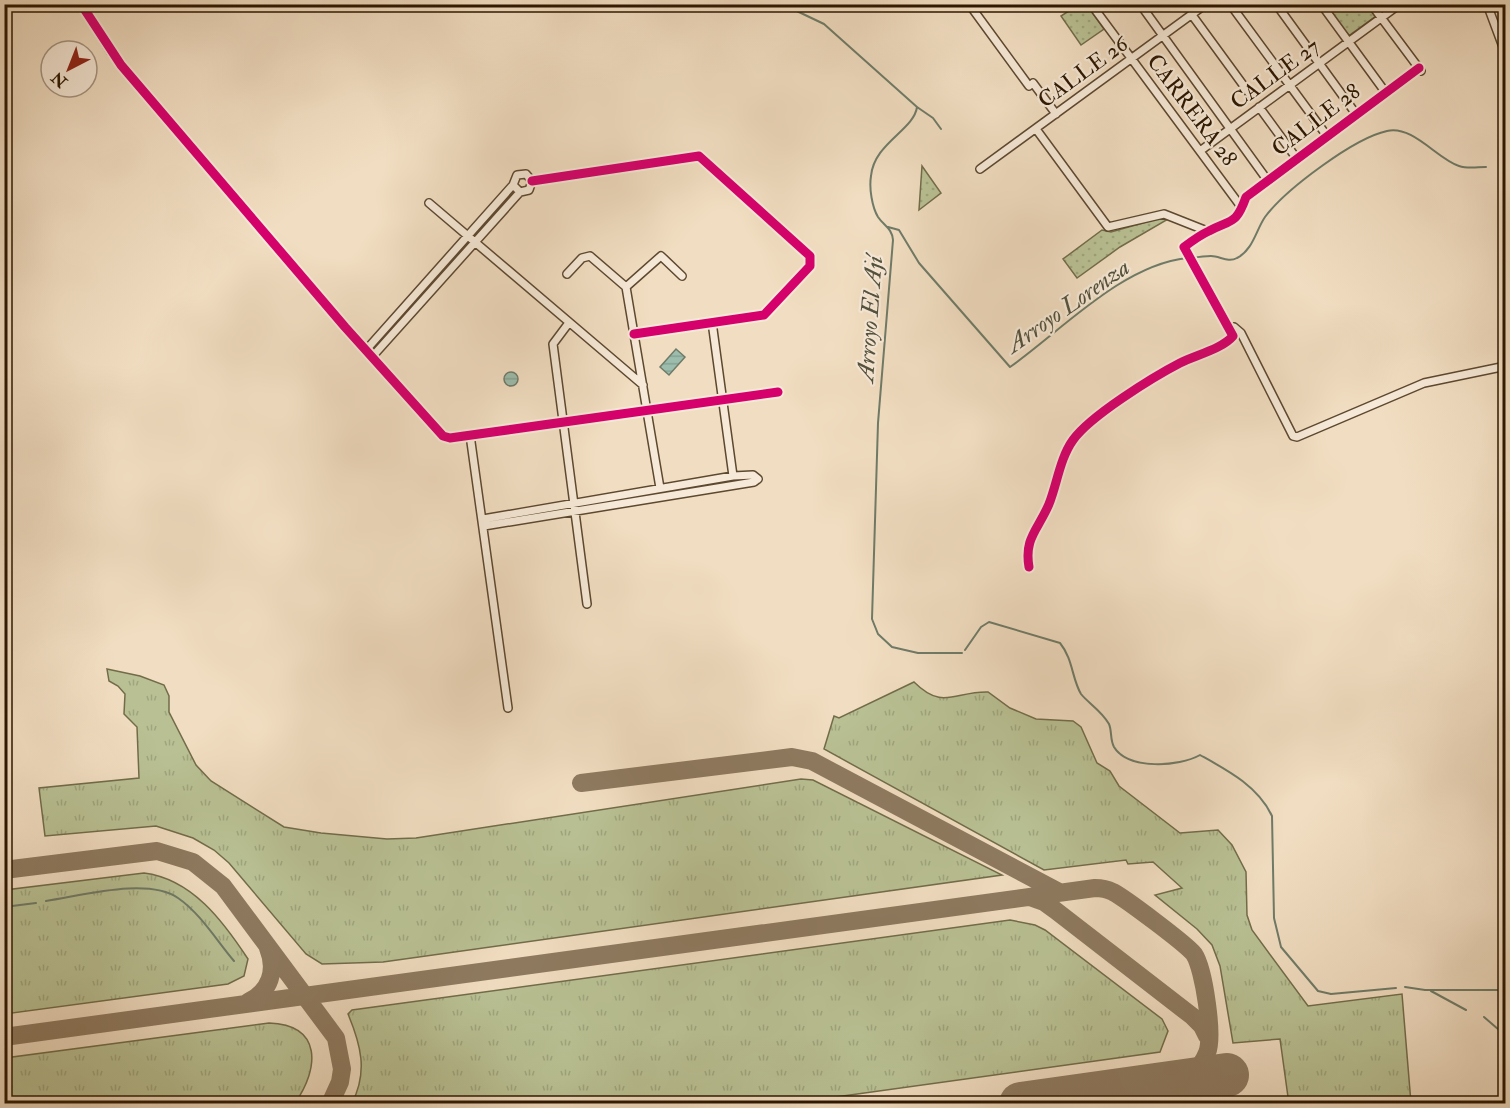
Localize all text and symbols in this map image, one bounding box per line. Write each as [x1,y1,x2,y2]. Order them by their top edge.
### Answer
street label: CALLE 26 [1032,29,1135,114]
street label: CALLE 27 [1225,32,1325,116]
north arrow [39,39,99,99]
street label: CARRERA 28 [1141,48,1243,172]
text: N [47,67,72,92]
street label: CALLE 28 [1266,78,1366,162]
water label: Arroyo El Ají [850,251,890,386]
water label: Arroyo Lorenza [998,252,1136,362]

